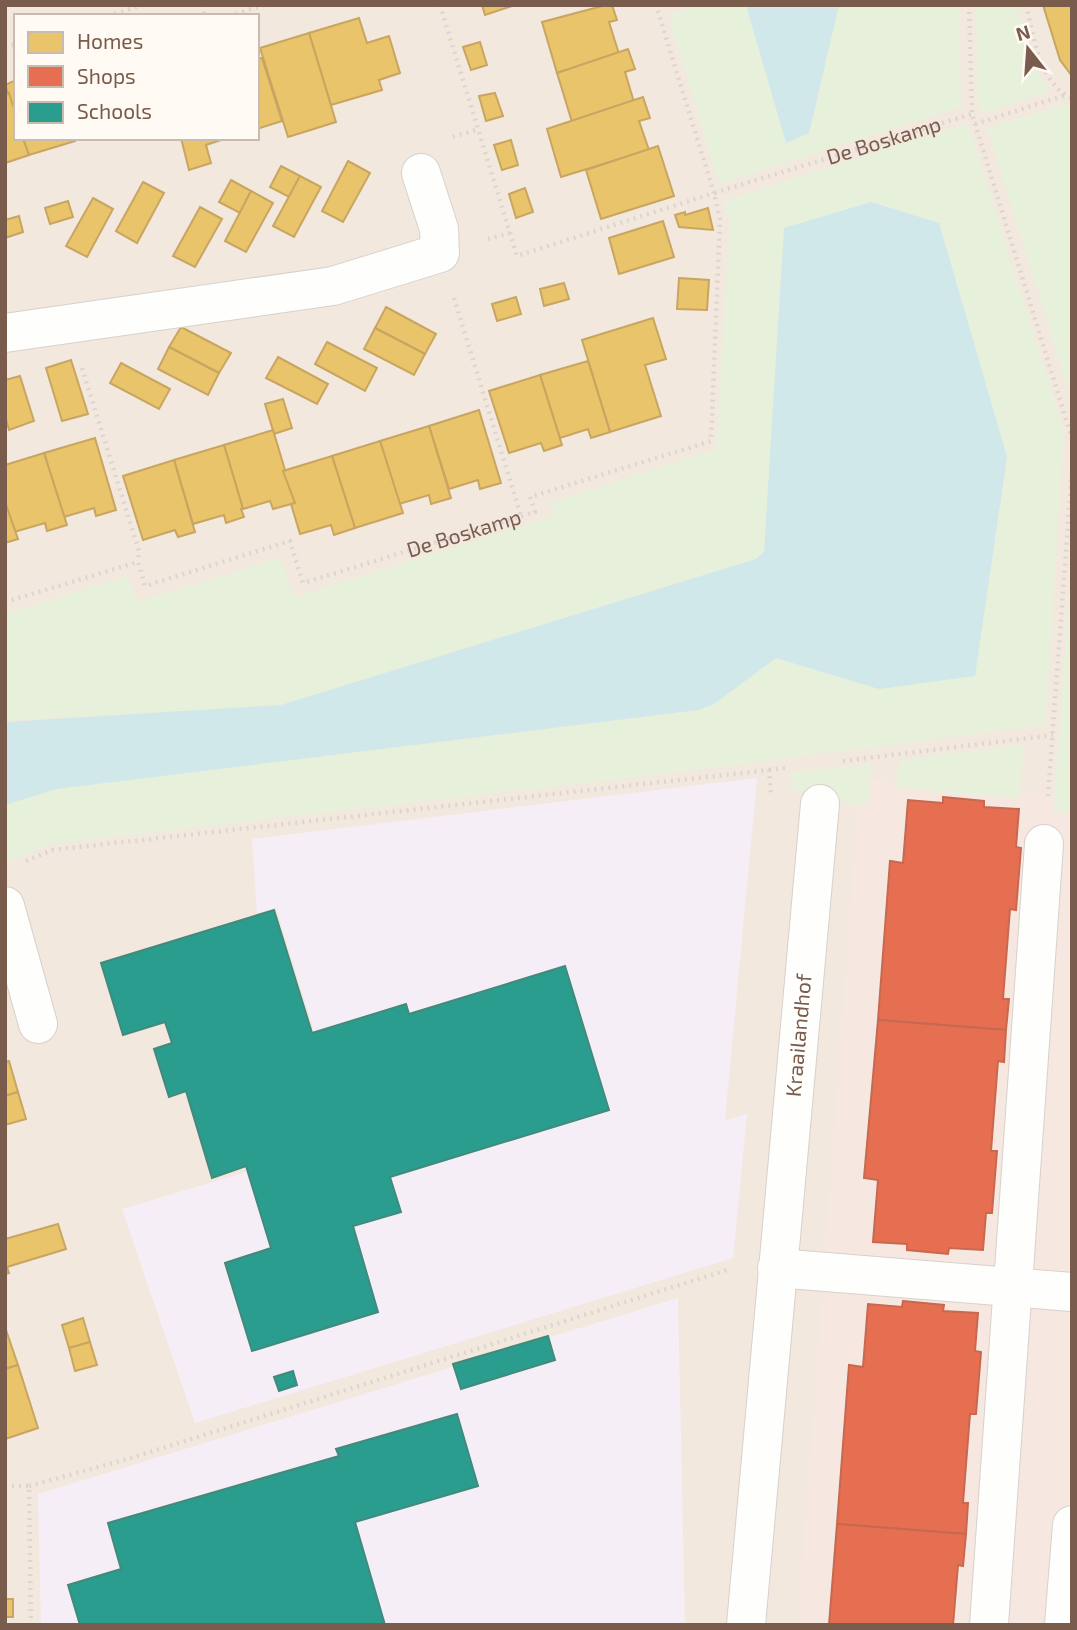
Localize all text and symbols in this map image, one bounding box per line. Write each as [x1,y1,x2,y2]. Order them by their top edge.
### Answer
legend [14,14,259,140]
north arrow [993,14,1063,84]
text: N [1013,19,1033,45]
text: Homes [77,28,143,53]
text: Shops [77,63,136,88]
text: Schools [77,98,152,123]
street label: De Boskamp [823,110,944,169]
street label: De Boskamp [403,503,524,562]
street label: Kraailandhof [780,972,816,1098]

